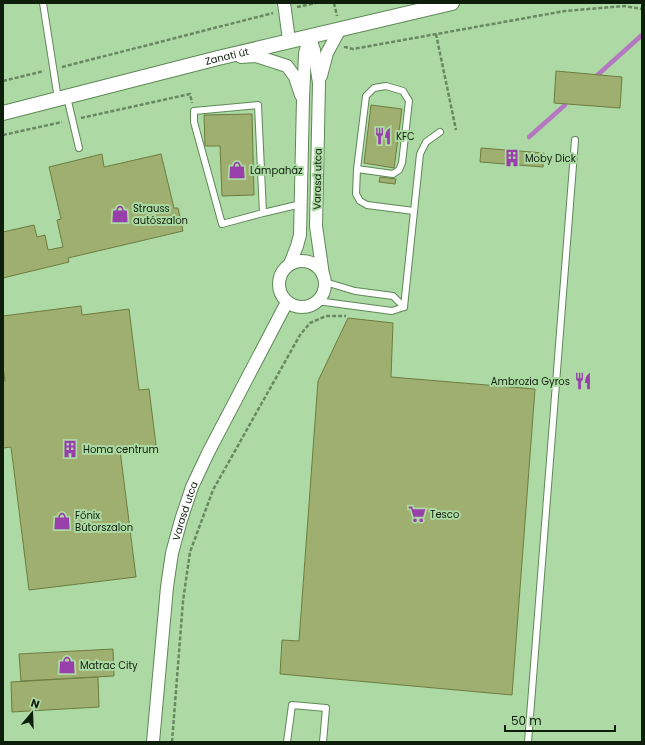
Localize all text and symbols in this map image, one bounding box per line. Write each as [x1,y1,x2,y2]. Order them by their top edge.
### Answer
street label: Zanati út [204,44,251,69]
restaurant icon: KFC [373,126,393,146]
place label: KFC [396,129,415,144]
street label: Varasd utca [309,148,326,210]
building icon: Moby Dick [502,148,522,168]
place label: Moby Dick [525,151,577,166]
shop icon: Lámpaház [227,160,247,180]
place label: Lámpaház [250,163,303,178]
place label: Strauss autószalon [133,201,188,228]
shop icon: Strauss autószalon [110,204,130,224]
restaurant icon: Ambrozia Gyros [573,371,593,391]
place label: Ambrozia Gyros [491,374,570,389]
building icon: Homa centrum [60,439,80,459]
place label: Homa centrum [83,442,159,457]
street label: Varasd utca [169,479,202,542]
supermarket icon: Tesco [407,504,427,524]
place label: Tesco [430,507,459,522]
place label: Főnix Bútorszalon [75,508,133,535]
shop icon: Főnix Bútorszalon [52,511,72,531]
shop icon: Matrac City [57,655,77,675]
place label: Matrac City [80,658,138,673]
north arrow [12,693,52,733]
text: N [29,695,42,712]
scale bar [505,707,615,733]
text: 50 m [511,712,542,729]

